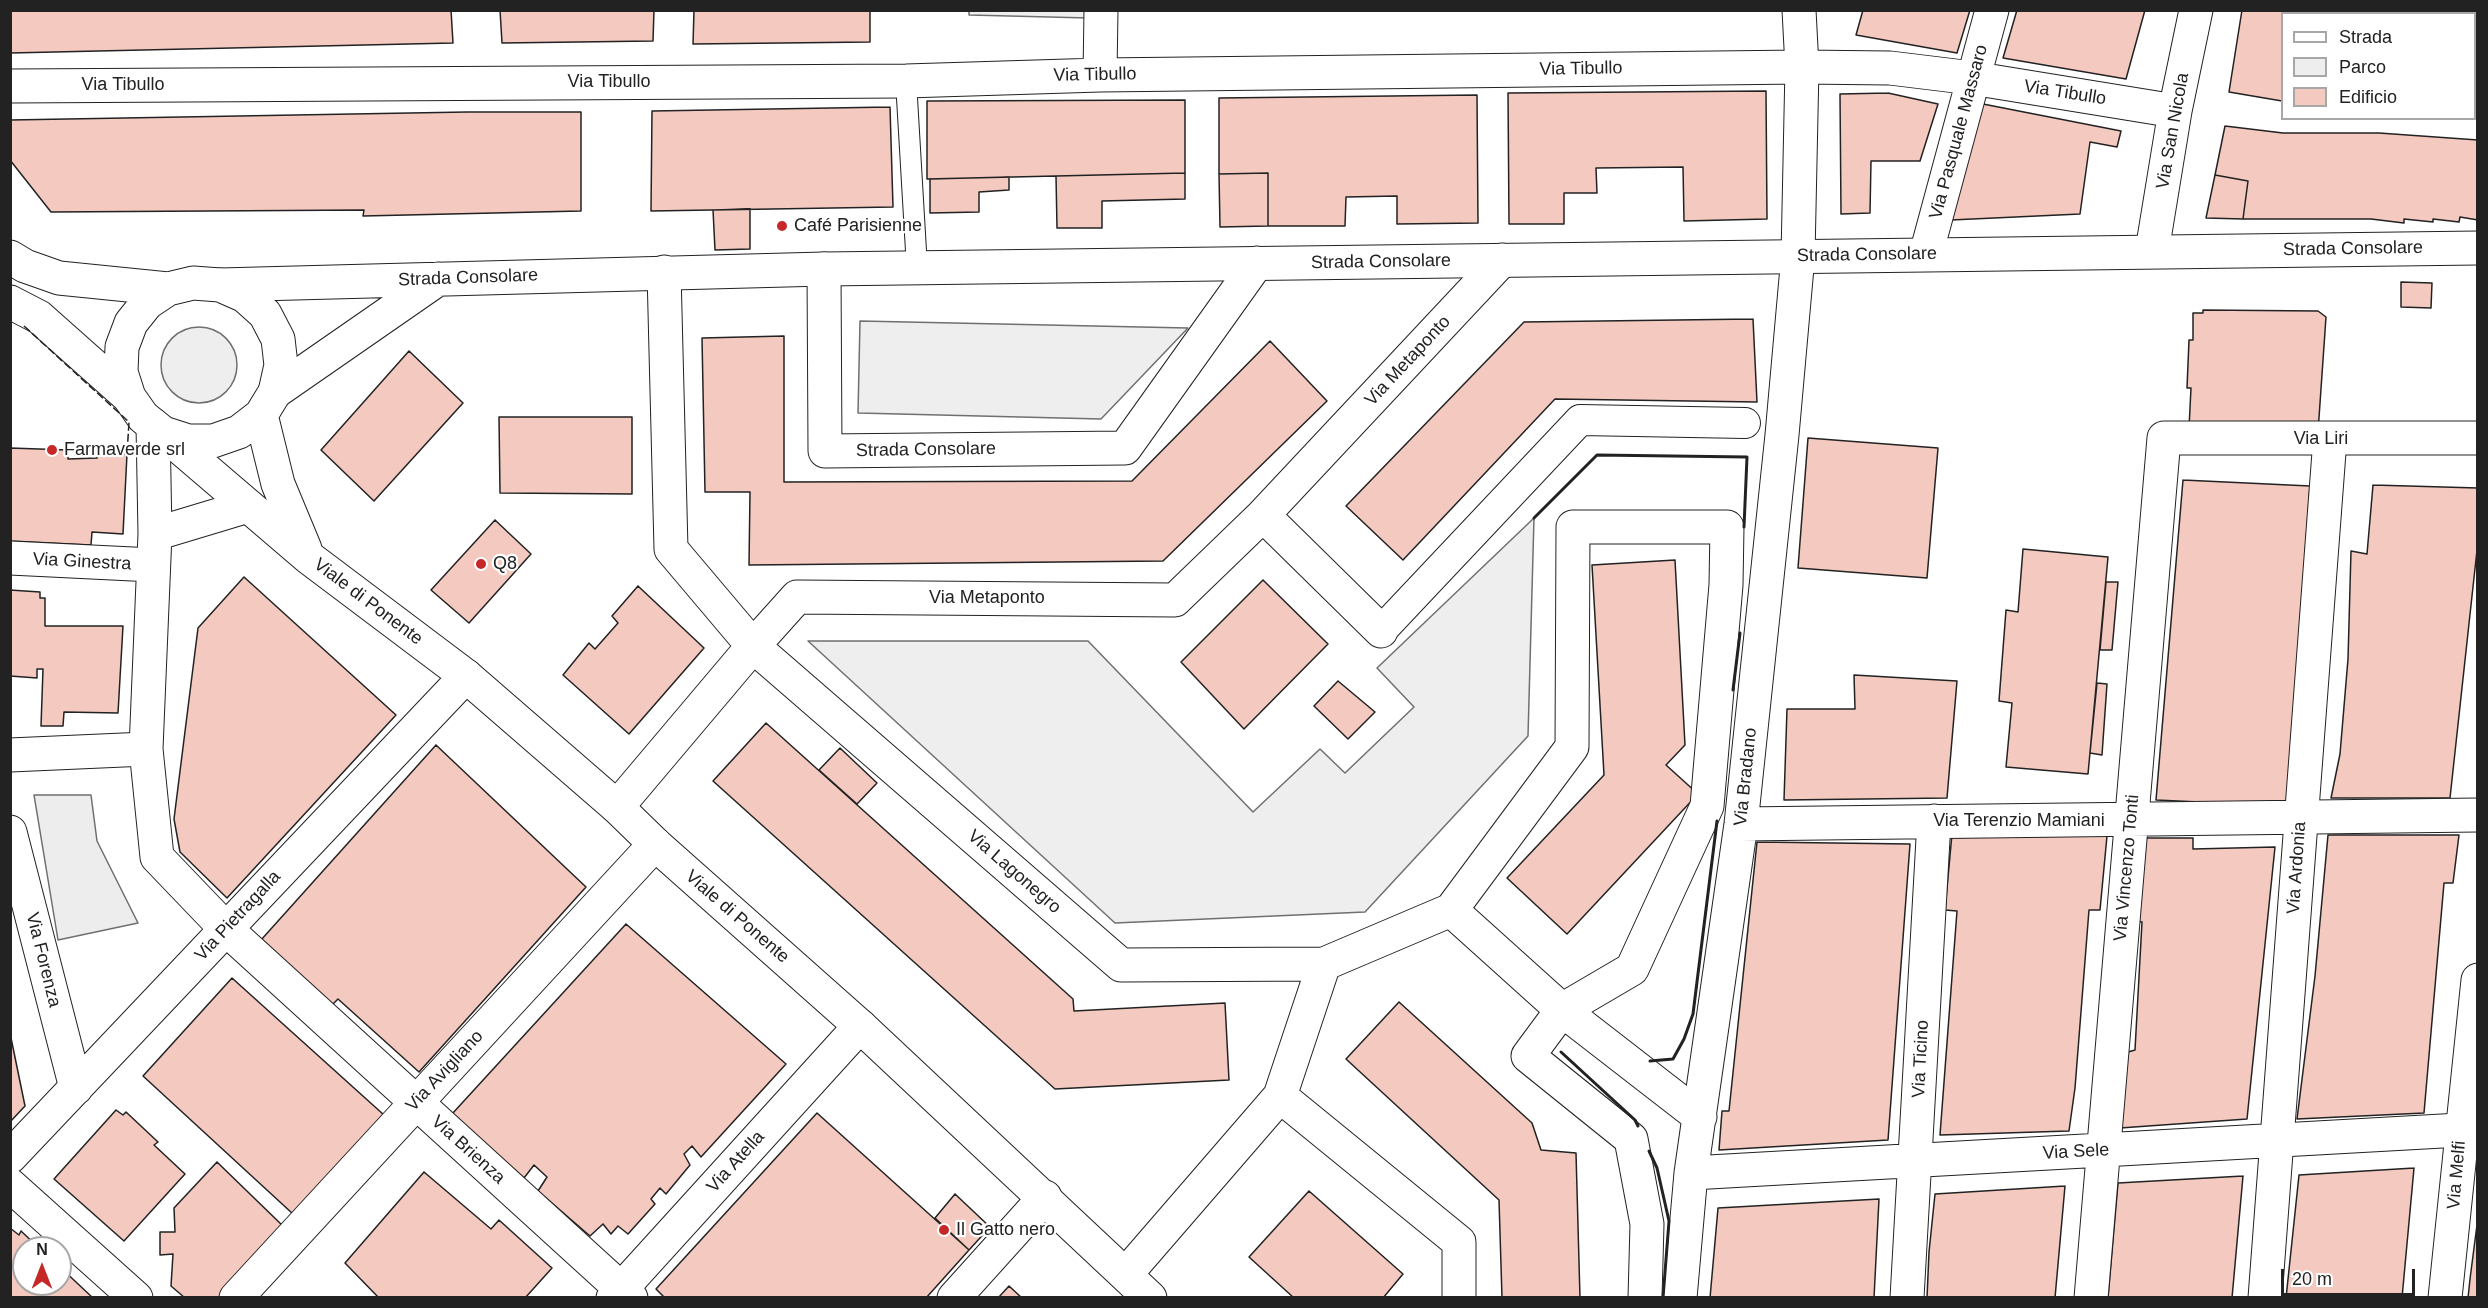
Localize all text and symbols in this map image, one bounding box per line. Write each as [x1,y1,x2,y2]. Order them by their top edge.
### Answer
legend [2281,12,2476,120]
text: Strada [2339,27,2392,47]
street label: Via Pasquale Massaro [1925,42,1993,222]
street label: Via Tibullo [1539,57,1623,81]
text: Parco [2339,57,2386,77]
street label: Via Tibullo [1053,63,1137,87]
street label: Via Tibullo [567,71,651,93]
street label: Via San Nicola [2152,71,2194,191]
street label: Via Tibullo [81,74,165,96]
street label: Via Tibullo [2022,76,2108,110]
text: Edificio [2339,87,2397,107]
place label: Café Parisienne [794,215,922,237]
marker: Café Parisienne [775,219,789,233]
street label: Strada Consolare [2283,237,2423,261]
street label: Strada Consolare [1797,243,1937,267]
street label: Strada Consolare [1311,250,1451,274]
street label: Strada Consolare [398,265,538,291]
street label: Via Metaponto [1361,311,1455,411]
street label: Via Liri [2294,428,2348,450]
street label: Strada Consolare [856,438,996,462]
place label: Farmaverde srl [64,439,185,461]
marker: Farmaverde srl [45,443,59,457]
street label: Via Ginestra [32,549,132,575]
place label: Q8 [493,553,517,575]
street label: Viale di Ponente [309,554,427,650]
marker: Q8 [474,557,488,571]
street label: Via Metaponto [929,587,1045,609]
street label: Via Bradano [1730,727,1762,827]
street label: Via Vincenzo Tonti [2110,794,2144,942]
street label: Via Terenzio Mamiani [1933,810,2105,832]
street label: Via Ardonia [2283,821,2311,915]
street label: Via Lagonegro [963,826,1065,918]
street label: Via Pietragalla [191,866,285,966]
street label: Viale di Ponente [681,866,793,968]
street label: Via Forenza [21,910,65,1010]
street label: Via Ticino [1908,1019,1934,1099]
street label: Via Avigliano [402,1026,488,1116]
street label: Via Brienza [427,1111,509,1189]
street label: Via Atella [703,1127,769,1197]
street label: Via Sele [2042,1139,2110,1165]
street label: Via Melfi [2443,1140,2471,1210]
place label: Il Gatto nero [956,1219,1055,1241]
marker: Il Gatto nero [937,1223,951,1237]
north arrow [12,1236,72,1296]
text: N [36,1241,48,1258]
scale bar [2284,1257,2418,1295]
text: 20 m [2292,1269,2332,1289]

